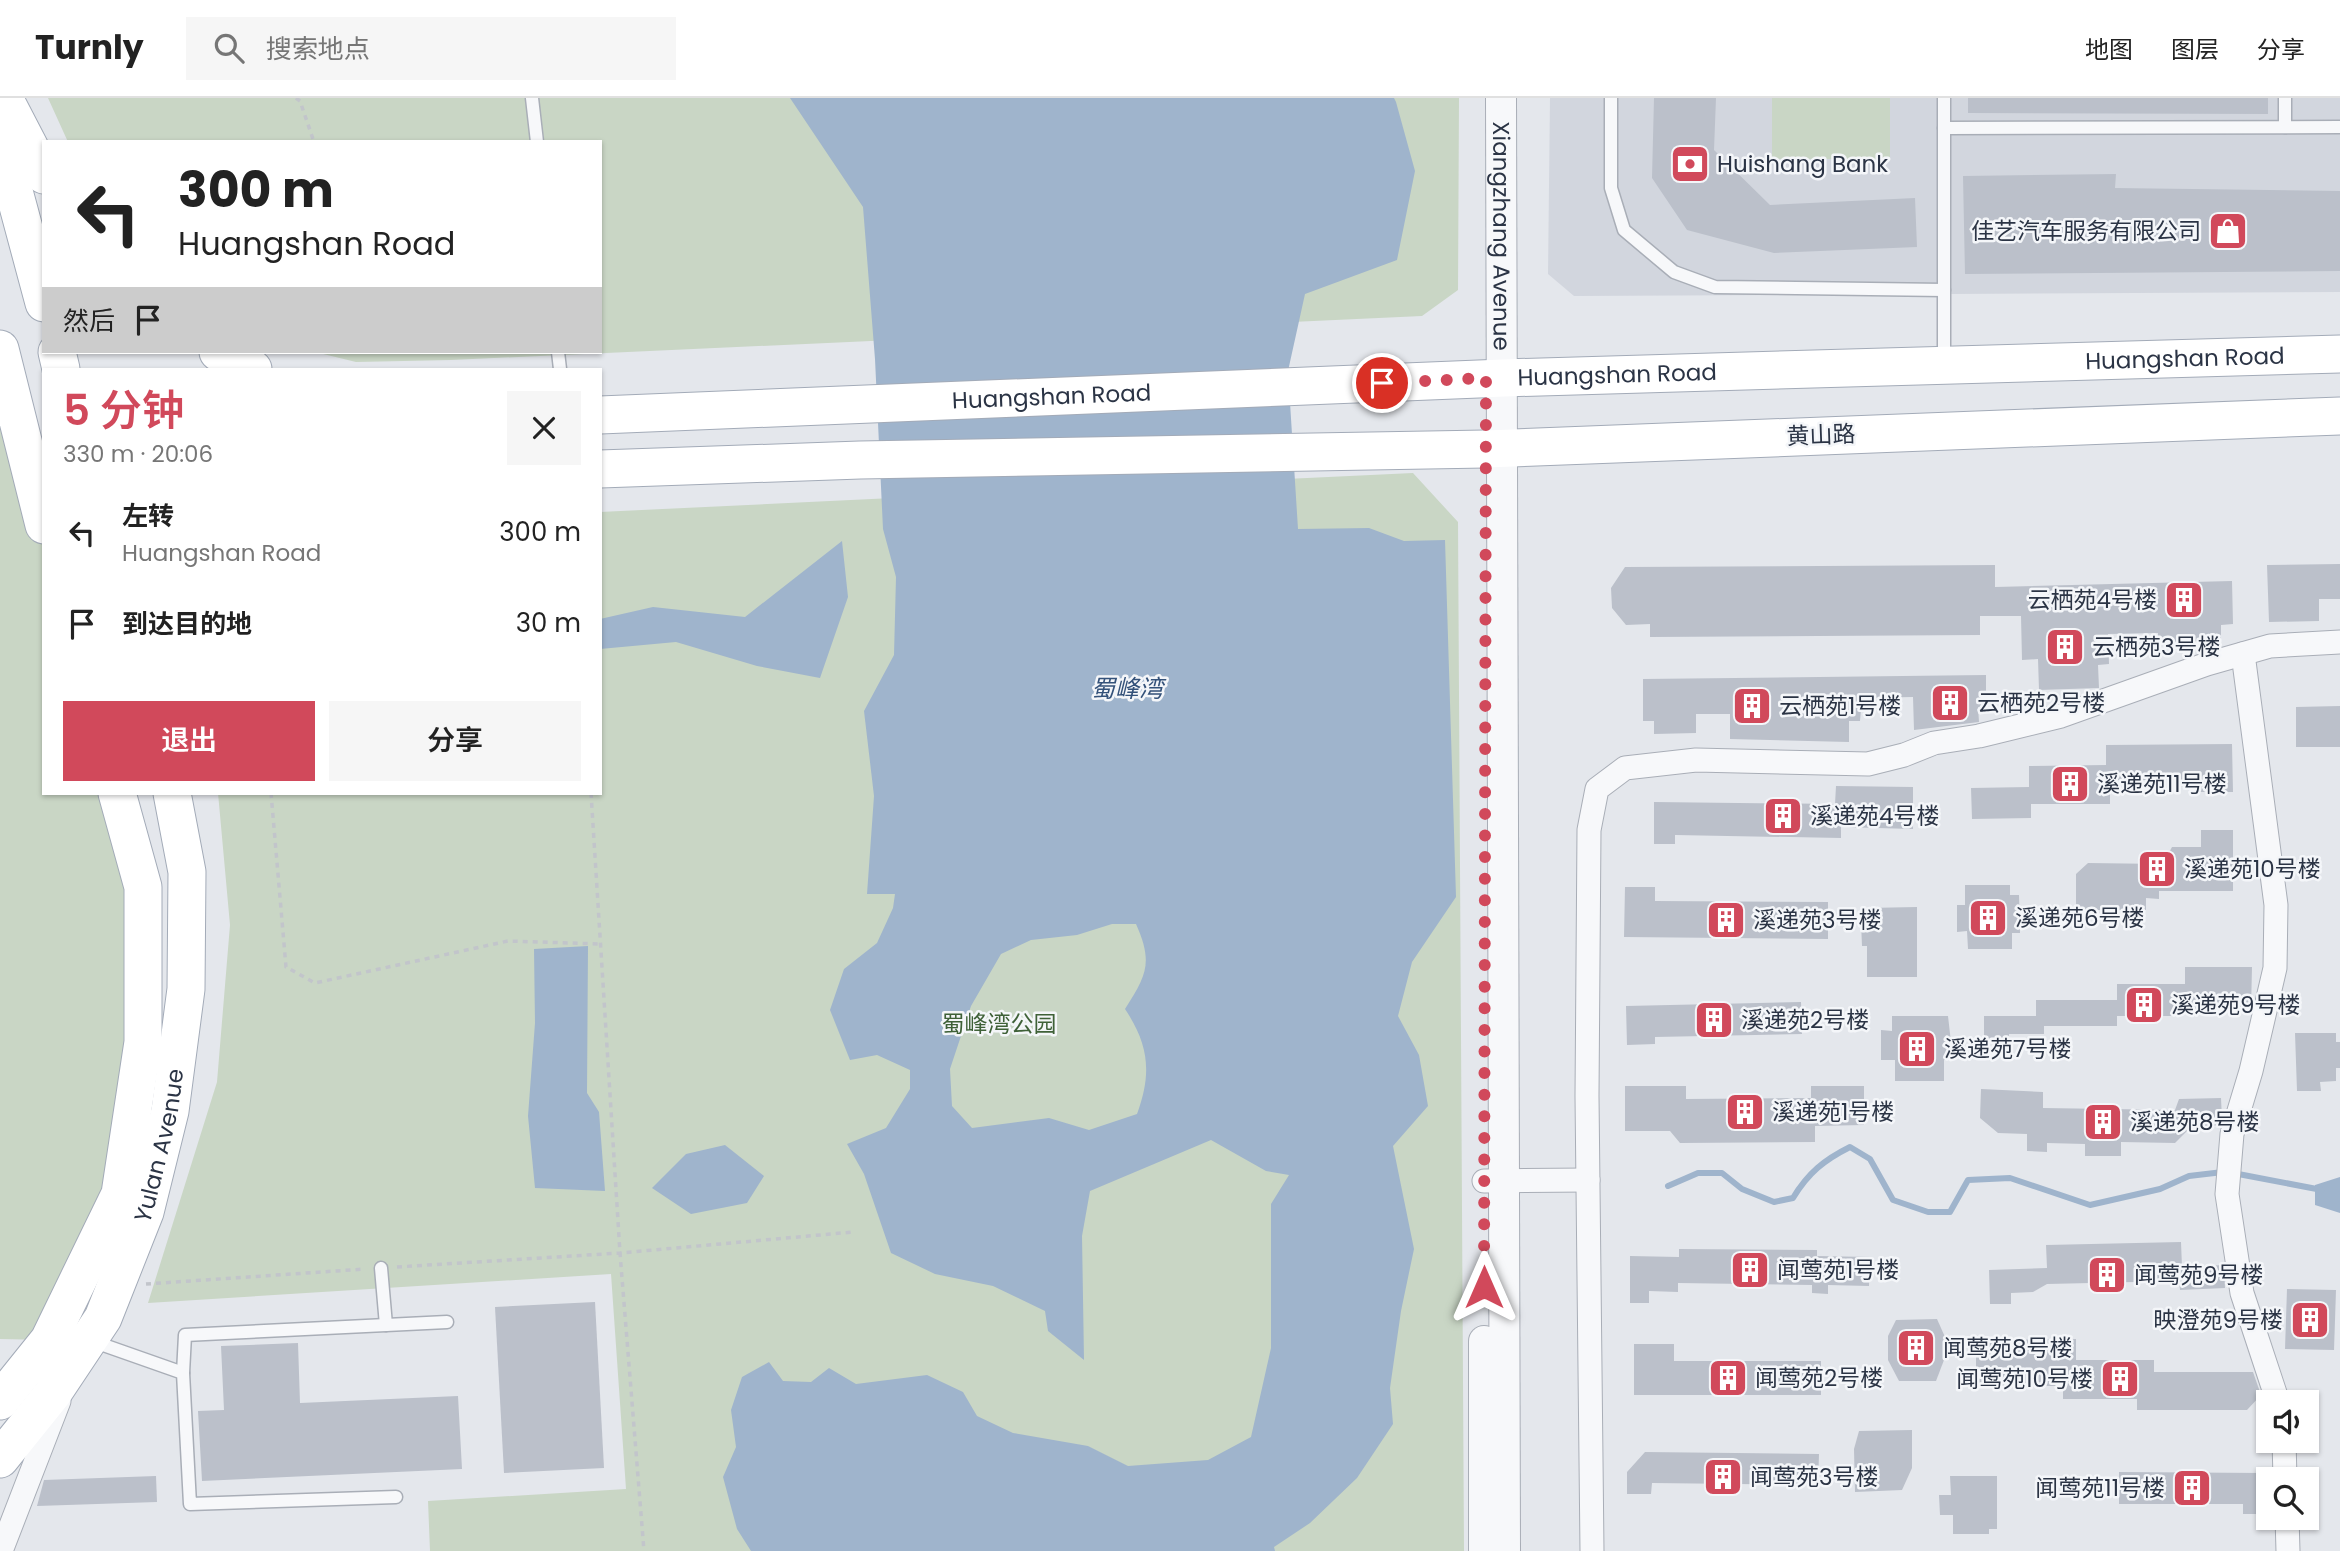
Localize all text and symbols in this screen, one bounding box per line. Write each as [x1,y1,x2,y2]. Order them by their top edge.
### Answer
search box [186,17,676,80]
text: Turnly [35,24,144,71]
icon: search [210,29,248,67]
text: 搜索地点 [266,31,370,67]
text: 地图 [2085,33,2133,66]
text: 图层 [2171,33,2219,66]
text: 分享 [2257,33,2305,66]
street label: Xiangzhang Avenue [1485,121,1518,351]
bank icon: Huishang Bank [1669,143,1711,185]
place label: Huishang Bank [1717,148,1888,180]
text: 300 m [178,156,334,224]
icon: left [63,168,154,259]
shop icon: 佳艺汽车服务有限公司 [2207,210,2249,252]
place label: 佳艺汽车服务有限公司 [1971,215,2201,247]
text: Huangshan Road [178,221,455,266]
icon: arrive [129,301,167,339]
text: 然后 [63,303,115,339]
street label: Huangshan Road [2085,340,2285,377]
pin [1352,353,1412,413]
street label: Huangshan Road [1517,356,1717,394]
icon: arrive [1363,364,1401,402]
street label: Huangshan Road [951,376,1152,417]
text: 5 分钟 [63,381,184,440]
button: close [507,391,581,465]
street label: 黄山路 [1786,418,1856,452]
text: 330 m · 20:06 [63,438,213,470]
text: 左转 [122,498,174,534]
icon: left [63,514,101,552]
text: 300 m [499,514,581,550]
text: Huangshan Road [122,537,321,569]
building icon: 云栖苑4号楼 [2163,579,2205,621]
place label: 云栖苑4号楼 [2028,584,2157,616]
icon: arrive [63,605,101,643]
text: 30 m [516,605,581,641]
text: 到达目的地 [122,606,252,642]
building icon: 云栖苑3号楼 [2044,626,2086,668]
place label: 云栖苑3号楼 [2092,631,2221,663]
water label: 蜀峰湾 [1091,672,1167,705]
building icon: 云栖苑2号楼 [1929,682,1971,724]
building icon: 云栖苑1号楼 [1731,685,1773,727]
place label: 云栖苑2号楼 [1977,687,2105,719]
place label: 云栖苑1号楼 [1779,690,1901,722]
button: 退出 [63,701,315,781]
button: 分享 [329,701,581,781]
building icon: 溪递苑11号楼 [2049,763,2091,805]
place label: 溪递苑11号楼 [2097,768,2227,800]
building icon: 溪递苑4号楼 [1762,795,1804,837]
place label: 溪递苑4号楼 [1810,800,1939,832]
building icon: 溪递苑10号楼 [2136,848,2178,890]
place label: 溪递苑10号楼 [2184,853,2321,885]
building icon: 溪递苑6号楼 [1967,897,2009,939]
building icon: 溪递苑3号楼 [1705,899,1747,941]
place label: 溪递苑6号楼 [2015,902,2145,934]
place label: 溪递苑3号楼 [1753,904,1882,936]
building icon: 溪递苑9号楼 [2123,984,2165,1026]
place label: 溪递苑9号楼 [2171,989,2301,1021]
building icon: 溪递苑2号楼 [1693,999,1735,1041]
place label: 溪递苑2号楼 [1741,1004,1869,1036]
park label: 蜀峰湾公园 [942,1008,1057,1040]
building icon: 溪递苑7号楼 [1896,1028,1938,1070]
place label: 溪递苑7号楼 [1944,1033,2072,1065]
street label: Yulan Avenue [126,1067,191,1227]
building icon: 溪递苑1号楼 [1724,1091,1766,1133]
place label: 溪递苑1号楼 [1772,1096,1894,1128]
building icon: 溪递苑8号楼 [2082,1101,2124,1143]
place label: 溪递苑8号楼 [2130,1106,2260,1138]
building icon: 闻莺苑1号楼 [1729,1249,1771,1291]
position arrow [1447,1250,1521,1324]
place label: 闻莺苑1号楼 [1777,1254,1899,1286]
building icon: 闻莺苑9号楼 [2086,1254,2128,1296]
place label: 闻莺苑9号楼 [2134,1259,2264,1291]
building icon: 映澄苑9号楼 [2289,1299,2331,1341]
place label: 映澄苑9号楼 [2154,1304,2283,1336]
building icon: 闻莺苑8号楼 [1895,1327,1937,1369]
place label: 闻莺苑8号楼 [1943,1332,2073,1364]
building icon: 闻莺苑2号楼 [1707,1357,1749,1399]
building icon: 闻莺苑10号楼 [2099,1358,2141,1400]
place label: 闻莺苑2号楼 [1755,1362,1883,1394]
place label: 闻莺苑10号楼 [1956,1363,2093,1395]
map controls [2256,1390,2319,1530]
button: sound [2256,1390,2319,1453]
building icon: 闻莺苑3号楼 [1702,1456,1744,1498]
place label: 闻莺苑3号楼 [1750,1461,1879,1493]
building icon: 闻莺苑11号楼 [2171,1467,2213,1509]
button: search [2256,1467,2319,1530]
place label: 闻莺苑11号楼 [2035,1472,2165,1504]

